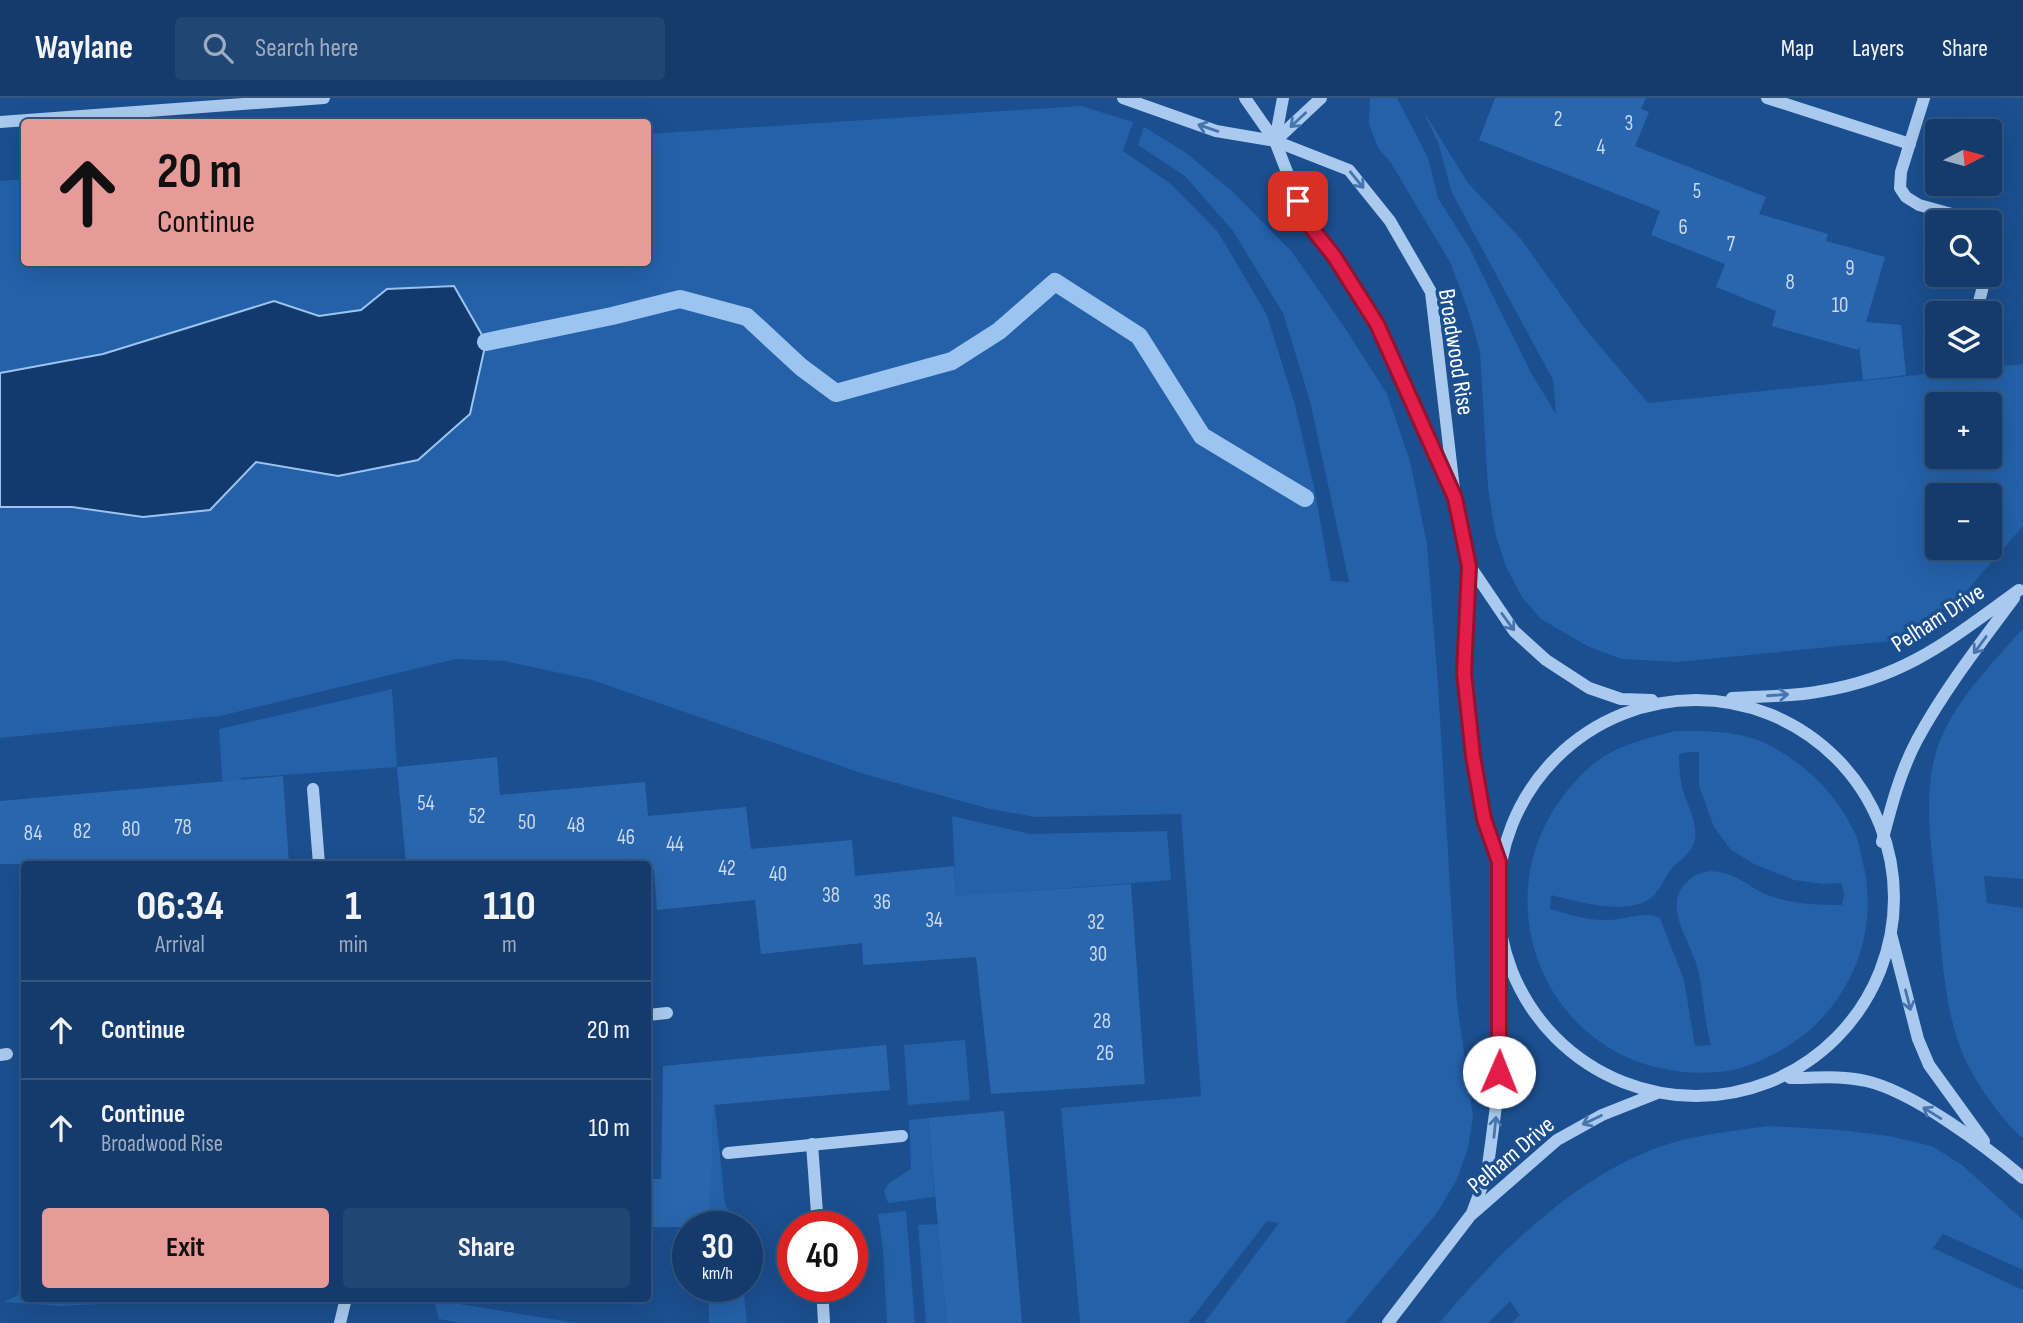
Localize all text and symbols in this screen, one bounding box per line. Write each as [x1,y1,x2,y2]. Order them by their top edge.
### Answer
search box [175,17,665,80]
text: Waylane [35,28,133,68]
icon: search [199,29,237,67]
text: Search here [255,33,358,64]
text: Map [1781,34,1814,63]
text: Layers [1852,34,1904,63]
text: Share [1942,34,1988,63]
house number: 2 [1554,107,1562,132]
one-way arrow [1290,111,1307,128]
house number: 3 [1625,111,1633,136]
north arrow [1925,119,2002,196]
map controls [1925,119,2002,560]
one-way arrow [1197,121,1219,133]
house number: 4 [1597,135,1606,160]
text: 20 m [157,143,242,202]
icon: ahead [42,147,133,238]
pin [1268,171,1328,231]
one-way arrow [1349,171,1365,189]
house number: 5 [1693,179,1701,204]
icon: arrive [1279,182,1317,220]
text: Continue [157,203,255,242]
button: search [1925,210,2002,287]
house number: 6 [1678,215,1688,240]
house number: 7 [1727,232,1736,257]
house number: 9 [1845,256,1855,281]
house number: 8 [1785,270,1795,295]
street label: Broadwood Rise [1432,287,1480,417]
house number: 10 [1832,293,1848,318]
button: layers [1925,301,2002,378]
button: + [1925,392,2002,469]
button: − [1925,483,2002,560]
street label: Pelham Drive [1886,577,1990,659]
one-way arrow [1501,612,1516,631]
one-way arrow [1972,635,1987,654]
one-way arrow [1767,688,1790,701]
house number: 54 [417,791,435,816]
house number: 52 [468,804,486,829]
house number: 50 [518,810,536,835]
house number: 48 [567,813,585,838]
house number: 78 [174,815,192,840]
house number: 80 [122,817,140,842]
house number: 82 [73,819,91,844]
house number: 84 [24,821,42,846]
house number: 46 [617,825,635,850]
house number: 44 [666,832,684,857]
house number: 42 [718,856,736,881]
house number: 40 [769,862,787,887]
text: 06:34 [136,881,224,932]
text: 1 [345,881,362,932]
text: 110 [483,881,536,932]
house number: 38 [822,883,840,908]
house number: 36 [873,890,891,915]
house number: 34 [925,908,943,933]
house number: 32 [1087,910,1105,935]
text: Arrival [155,931,205,959]
text: min [339,931,368,959]
text: m [502,931,517,959]
house number: 30 [1089,942,1107,967]
one-way arrow [1902,988,1915,1011]
house number: 28 [1093,1009,1111,1034]
icon: ahead [42,1011,80,1049]
text: Continue [101,1015,185,1046]
text: 20 m [587,1015,630,1046]
position arrow [1462,1035,1536,1109]
house number: 26 [1096,1041,1114,1066]
text: Continue [101,1099,185,1130]
one-way arrow [1922,1105,1942,1119]
icon: ahead [42,1109,80,1147]
street label: Pelham Drive [1462,1110,1560,1200]
text: 10 m [588,1113,630,1144]
one-way arrow [1582,1114,1603,1127]
one-way arrow [1488,1117,1501,1139]
text: Broadwood Rise [101,1130,223,1158]
button: Exit [42,1208,329,1288]
button: Share [343,1208,630,1288]
speed limit sign: 40 [777,1211,868,1302]
text: 30 [701,1226,734,1269]
text: km/h [702,1263,733,1284]

